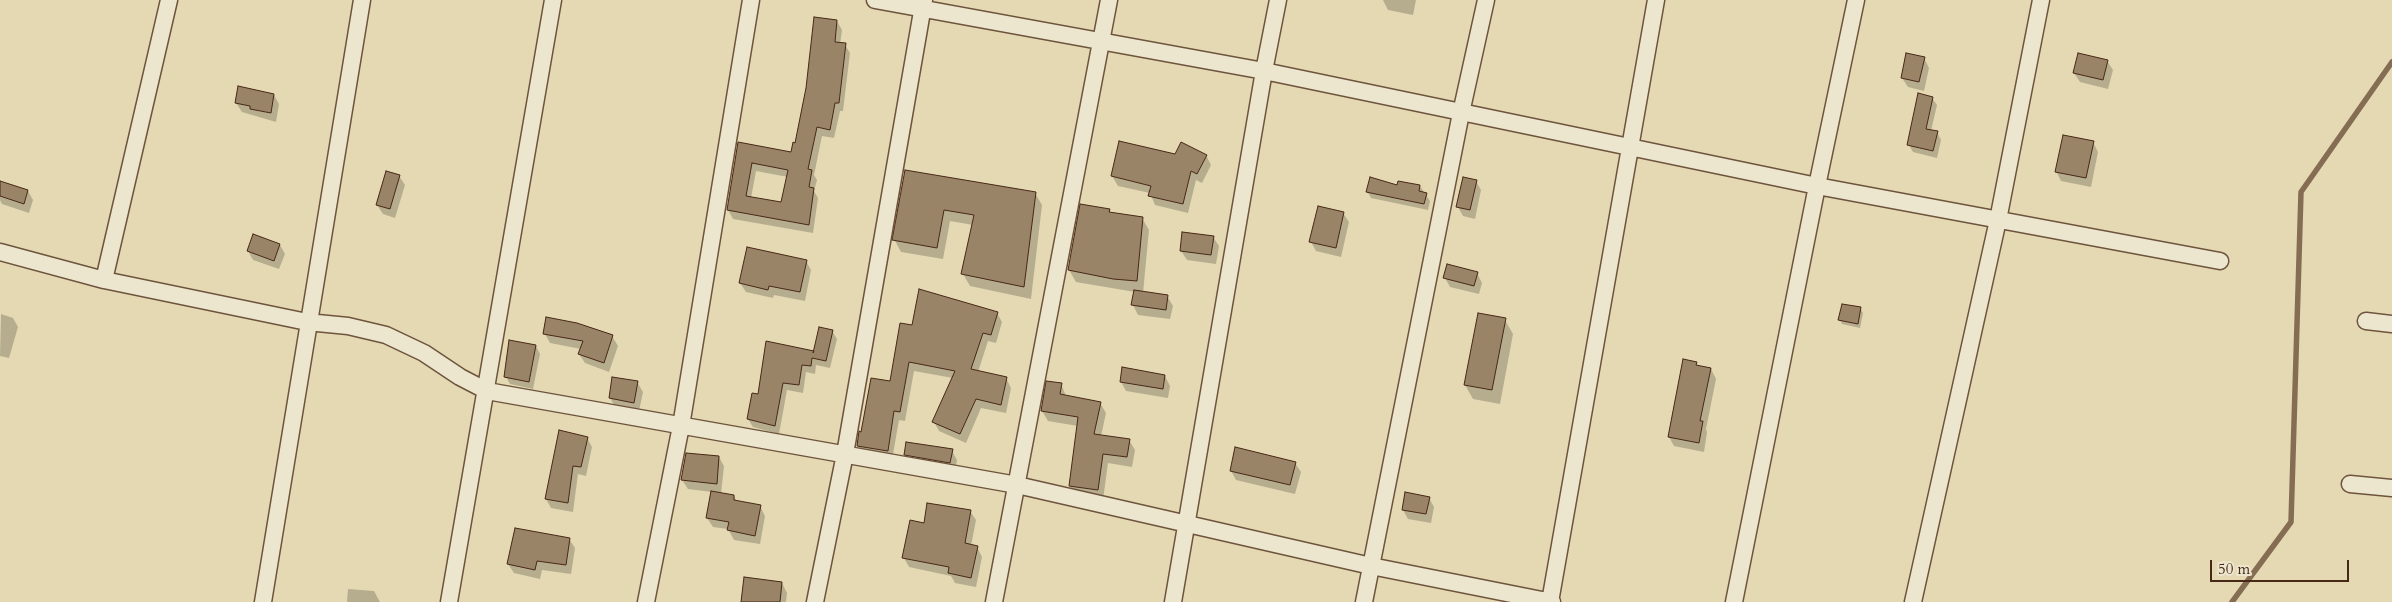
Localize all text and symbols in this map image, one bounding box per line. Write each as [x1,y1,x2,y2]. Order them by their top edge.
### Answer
scale bar [2212,550,2351,582]
text: 50 m [2218,559,2250,579]

